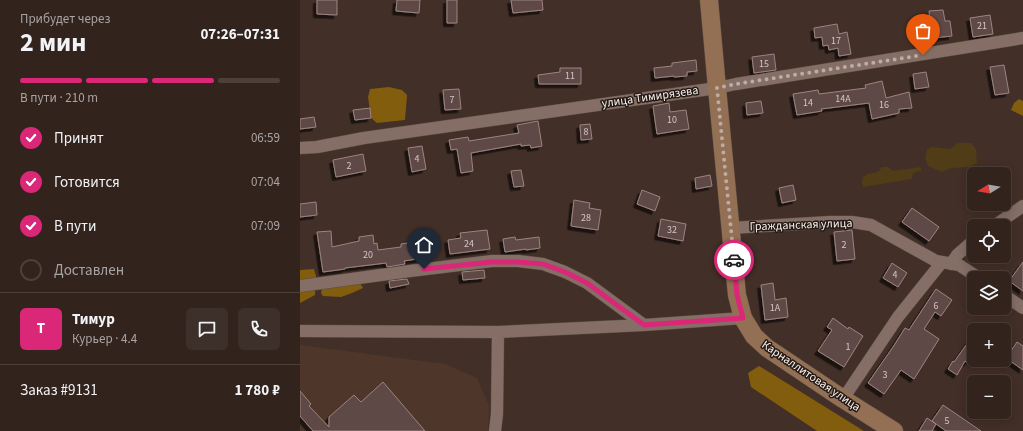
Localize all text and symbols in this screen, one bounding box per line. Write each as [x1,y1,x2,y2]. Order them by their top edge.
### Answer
text: Прибудет через [20,10,110,28]
pin [906,14,940,55]
house number: 21 [977,19,987,33]
icon: bag [912,20,934,42]
text: 2 мин [20,24,86,61]
text: 07:26–07:31 [200,24,280,45]
house number: 17 [831,34,841,48]
house number: 15 [759,57,769,71]
house number: 11 [565,69,575,83]
street label: улица Тимирязева [601,82,699,112]
text: В пути · 210 m [20,89,98,107]
house number: 14А [835,92,851,106]
house number: 7 [450,93,455,107]
house number: 14 [803,96,813,110]
house number: 16 [879,98,889,112]
house number: 10 [667,113,677,127]
house number: 8 [584,125,589,139]
icon: check [20,127,42,149]
text: Принят [54,128,104,149]
text: 06:59 [251,129,280,147]
house number: 4 [415,152,420,166]
house number: 2 [347,159,352,173]
north arrow [967,167,1011,211]
map controls [967,167,1011,419]
icon: check [20,171,42,193]
text: Готовится [54,172,120,193]
text: 07:04 [251,173,280,191]
house number: 28 [581,211,591,225]
icon: check [20,215,42,237]
street label: Гражданская улица [749,215,853,235]
text: В пути [54,216,97,237]
text: 07:09 [251,217,280,235]
button: locate [967,219,1011,263]
house number: 32 [667,223,677,237]
pin [407,228,441,269]
icon: home [413,234,435,256]
house number: 24 [464,237,474,251]
house number: 2 [842,238,847,252]
courier [714,240,754,280]
house number: 20 [363,248,373,262]
icon: car [723,249,745,271]
text: Доставлен [54,260,124,281]
house number: 4 [893,268,898,282]
button: layers [967,271,1011,315]
house number: 6 [934,299,939,313]
house number: 1А [770,301,781,315]
button: chat [186,308,228,350]
button: phone [238,308,280,350]
text: Тимур [72,309,115,330]
text: Т [37,318,45,339]
button: + [967,323,1011,367]
text: Курьер · 4.4 [72,330,137,348]
street label: Карналлитовая улица [758,337,864,415]
house number: 1 [846,340,851,354]
house number: 3 [883,368,888,382]
button: − [967,375,1011,419]
text: Заказ #9131 [20,380,98,401]
text: 1 780 ₽ [234,380,280,401]
house number: 5 [945,414,950,428]

